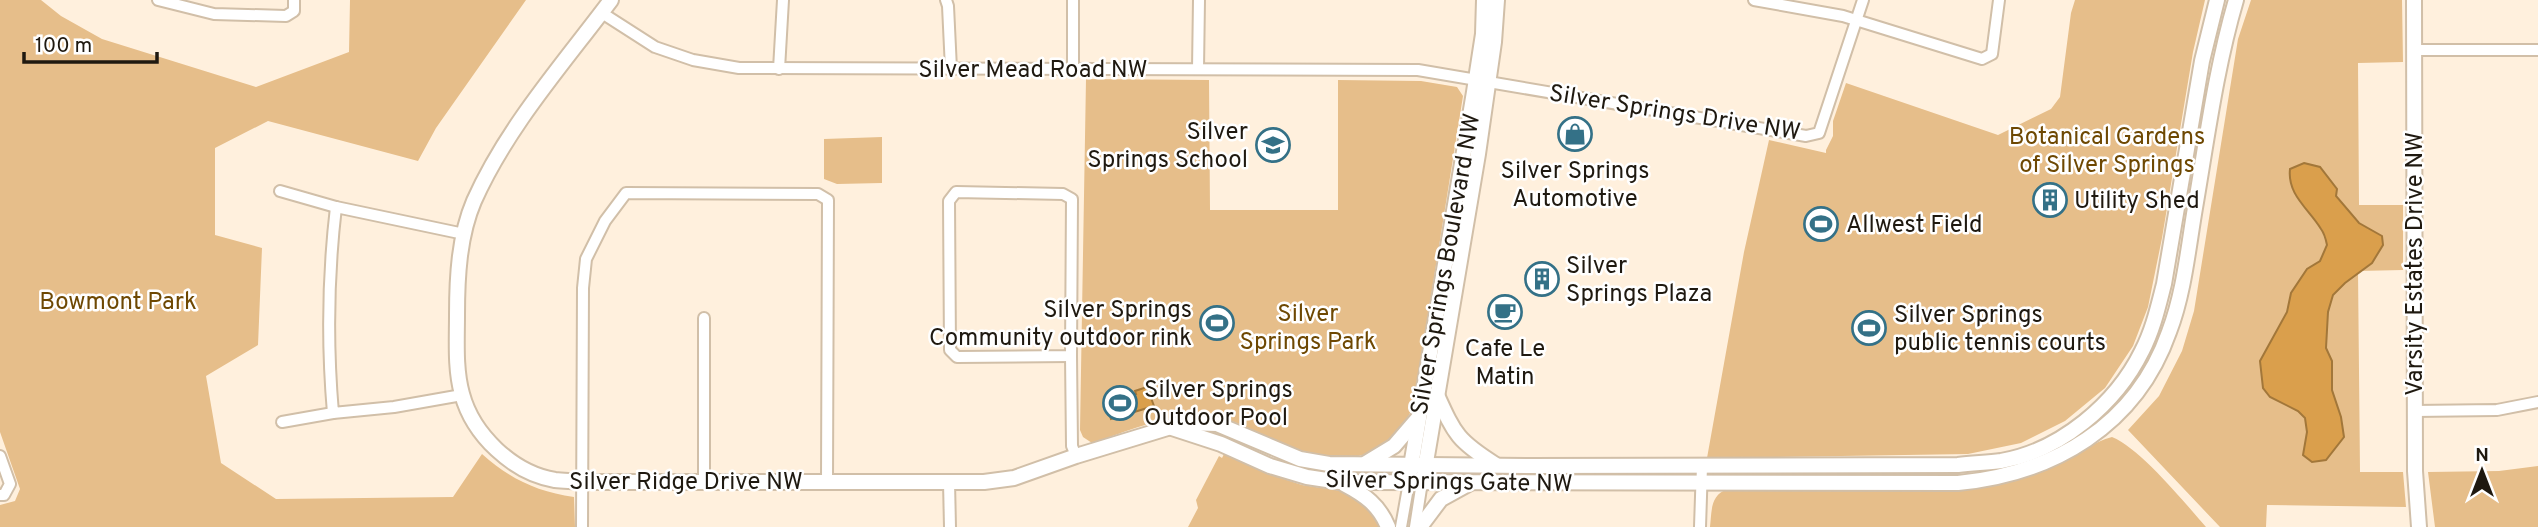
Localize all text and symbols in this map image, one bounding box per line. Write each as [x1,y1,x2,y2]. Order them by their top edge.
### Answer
scale bar [24,21,158,65]
text: 100 m [35,33,92,60]
street label: Silver Mead Road NW [918,56,1148,86]
street label: Silver Springs Drive NW [1547,79,1802,149]
street label: Silver Springs Boulevard NW [1406,111,1488,417]
shop icon: Silver Springs Automotive [1556,115,1594,153]
place label: Silver Springs School [1087,118,1248,176]
park label: Botanical Gardens of Silver Springs [2009,123,2205,181]
school or university icon: Silver Springs School [1254,126,1292,164]
street label: Varsity Estates Drive NW [2401,132,2431,396]
place label: Silver Springs Automotive [1501,157,1649,215]
building icon: Utility Shed [2031,181,2069,219]
place label: Utility Shed [2074,187,2200,217]
sports icon: Allwest Field [1802,205,1840,243]
place label: Allwest Field [1846,211,1982,241]
place label: Silver Springs Plaza [1566,252,1712,310]
building icon: Silver Springs Plaza [1523,260,1561,298]
park label: Bowmont Park [39,288,197,318]
cafe icon: Cafe Le Matin [1486,293,1524,331]
place label: Silver Springs Community outdoor rink [929,296,1192,354]
park label: Silver Springs Park [1240,300,1376,358]
place label: Silver Springs public tennis courts [1894,301,2106,359]
sports icon: Silver Springs Community outdoor rink [1198,304,1236,342]
sports icon: Silver Springs public tennis courts [1850,309,1888,347]
place label: Cafe Le Matin [1465,335,1545,393]
place label: Silver Springs Outdoor Pool [1144,376,1293,434]
sports icon: Silver Springs Outdoor Pool [1101,384,1139,422]
north arrow [2447,436,2517,506]
text: N [2475,444,2489,468]
street label: Silver Springs Gate NW [1325,466,1573,500]
street label: Silver Ridge Drive NW [569,468,803,498]

